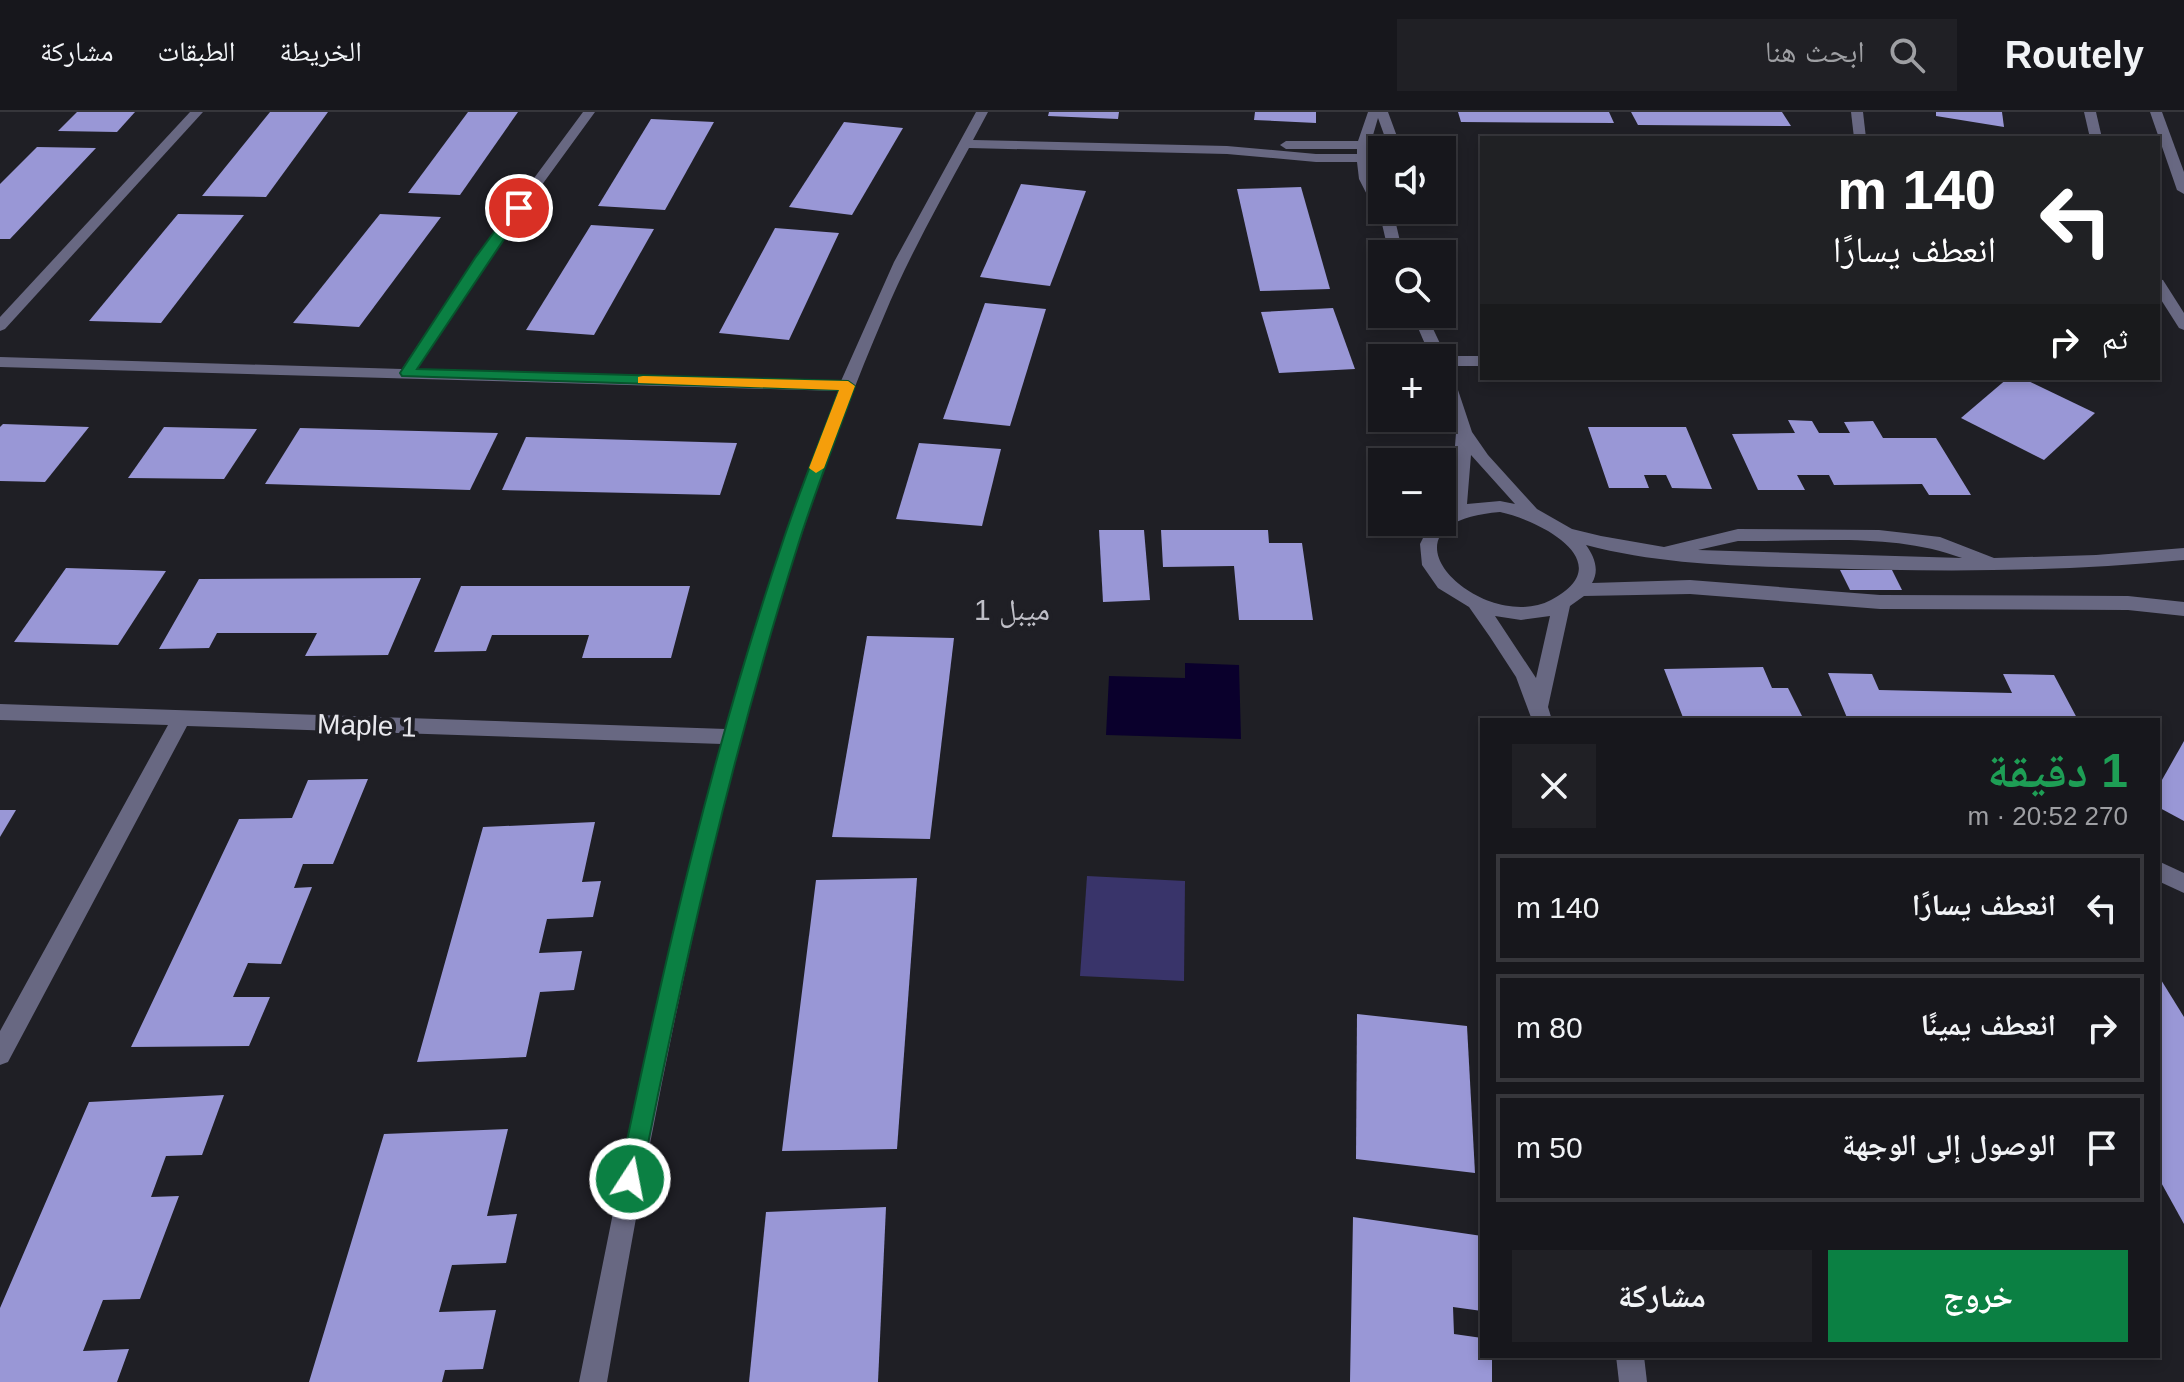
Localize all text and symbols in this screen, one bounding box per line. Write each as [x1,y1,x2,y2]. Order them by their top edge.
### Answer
search box [1397,19,1957,91]
icon: search [1885,33,1929,77]
text: Routely [2005,34,2144,76]
text: ابحث هنا [1765,35,1865,68]
text: مشاركة [40,36,114,67]
text: الطبقات [158,36,235,67]
text: الخريطة [279,36,362,67]
map controls [1368,136,1456,536]
button: sound [1368,136,1456,224]
text: 140 m [1837,158,1996,221]
icon: left [2024,168,2128,272]
pin [485,174,553,242]
icon: arrive [497,186,541,230]
text: انعطف يسارًا [1833,229,1996,270]
button: search [1368,240,1456,328]
icon: right [2042,320,2086,364]
text: ثم [2102,322,2128,355]
button: + [1368,344,1456,432]
button: − [1368,448,1456,536]
district label: ميبل 1 [974,593,1050,628]
street label: Maple 1 [317,708,417,743]
button: close [1512,744,1596,828]
text: 1 دقيقة [1987,744,2128,797]
text: 270 m · 20:52 [1968,801,2128,831]
icon: left [2080,886,2124,930]
text: انعطف يسارًا [1912,888,2056,921]
text: 140 m [1516,891,1599,924]
icon: right [2080,1006,2124,1050]
text: انعطف يمينًا [1920,1008,2056,1041]
text: 80 m [1516,1011,1583,1044]
icon: arrive [2080,1126,2124,1170]
text: الوصول إلى الوجهة [1842,1128,2056,1161]
text: 50 m [1516,1131,1583,1164]
position arrow [588,1137,672,1221]
button: مشاركة [1512,1250,1812,1342]
button: خروج [1828,1250,2128,1342]

